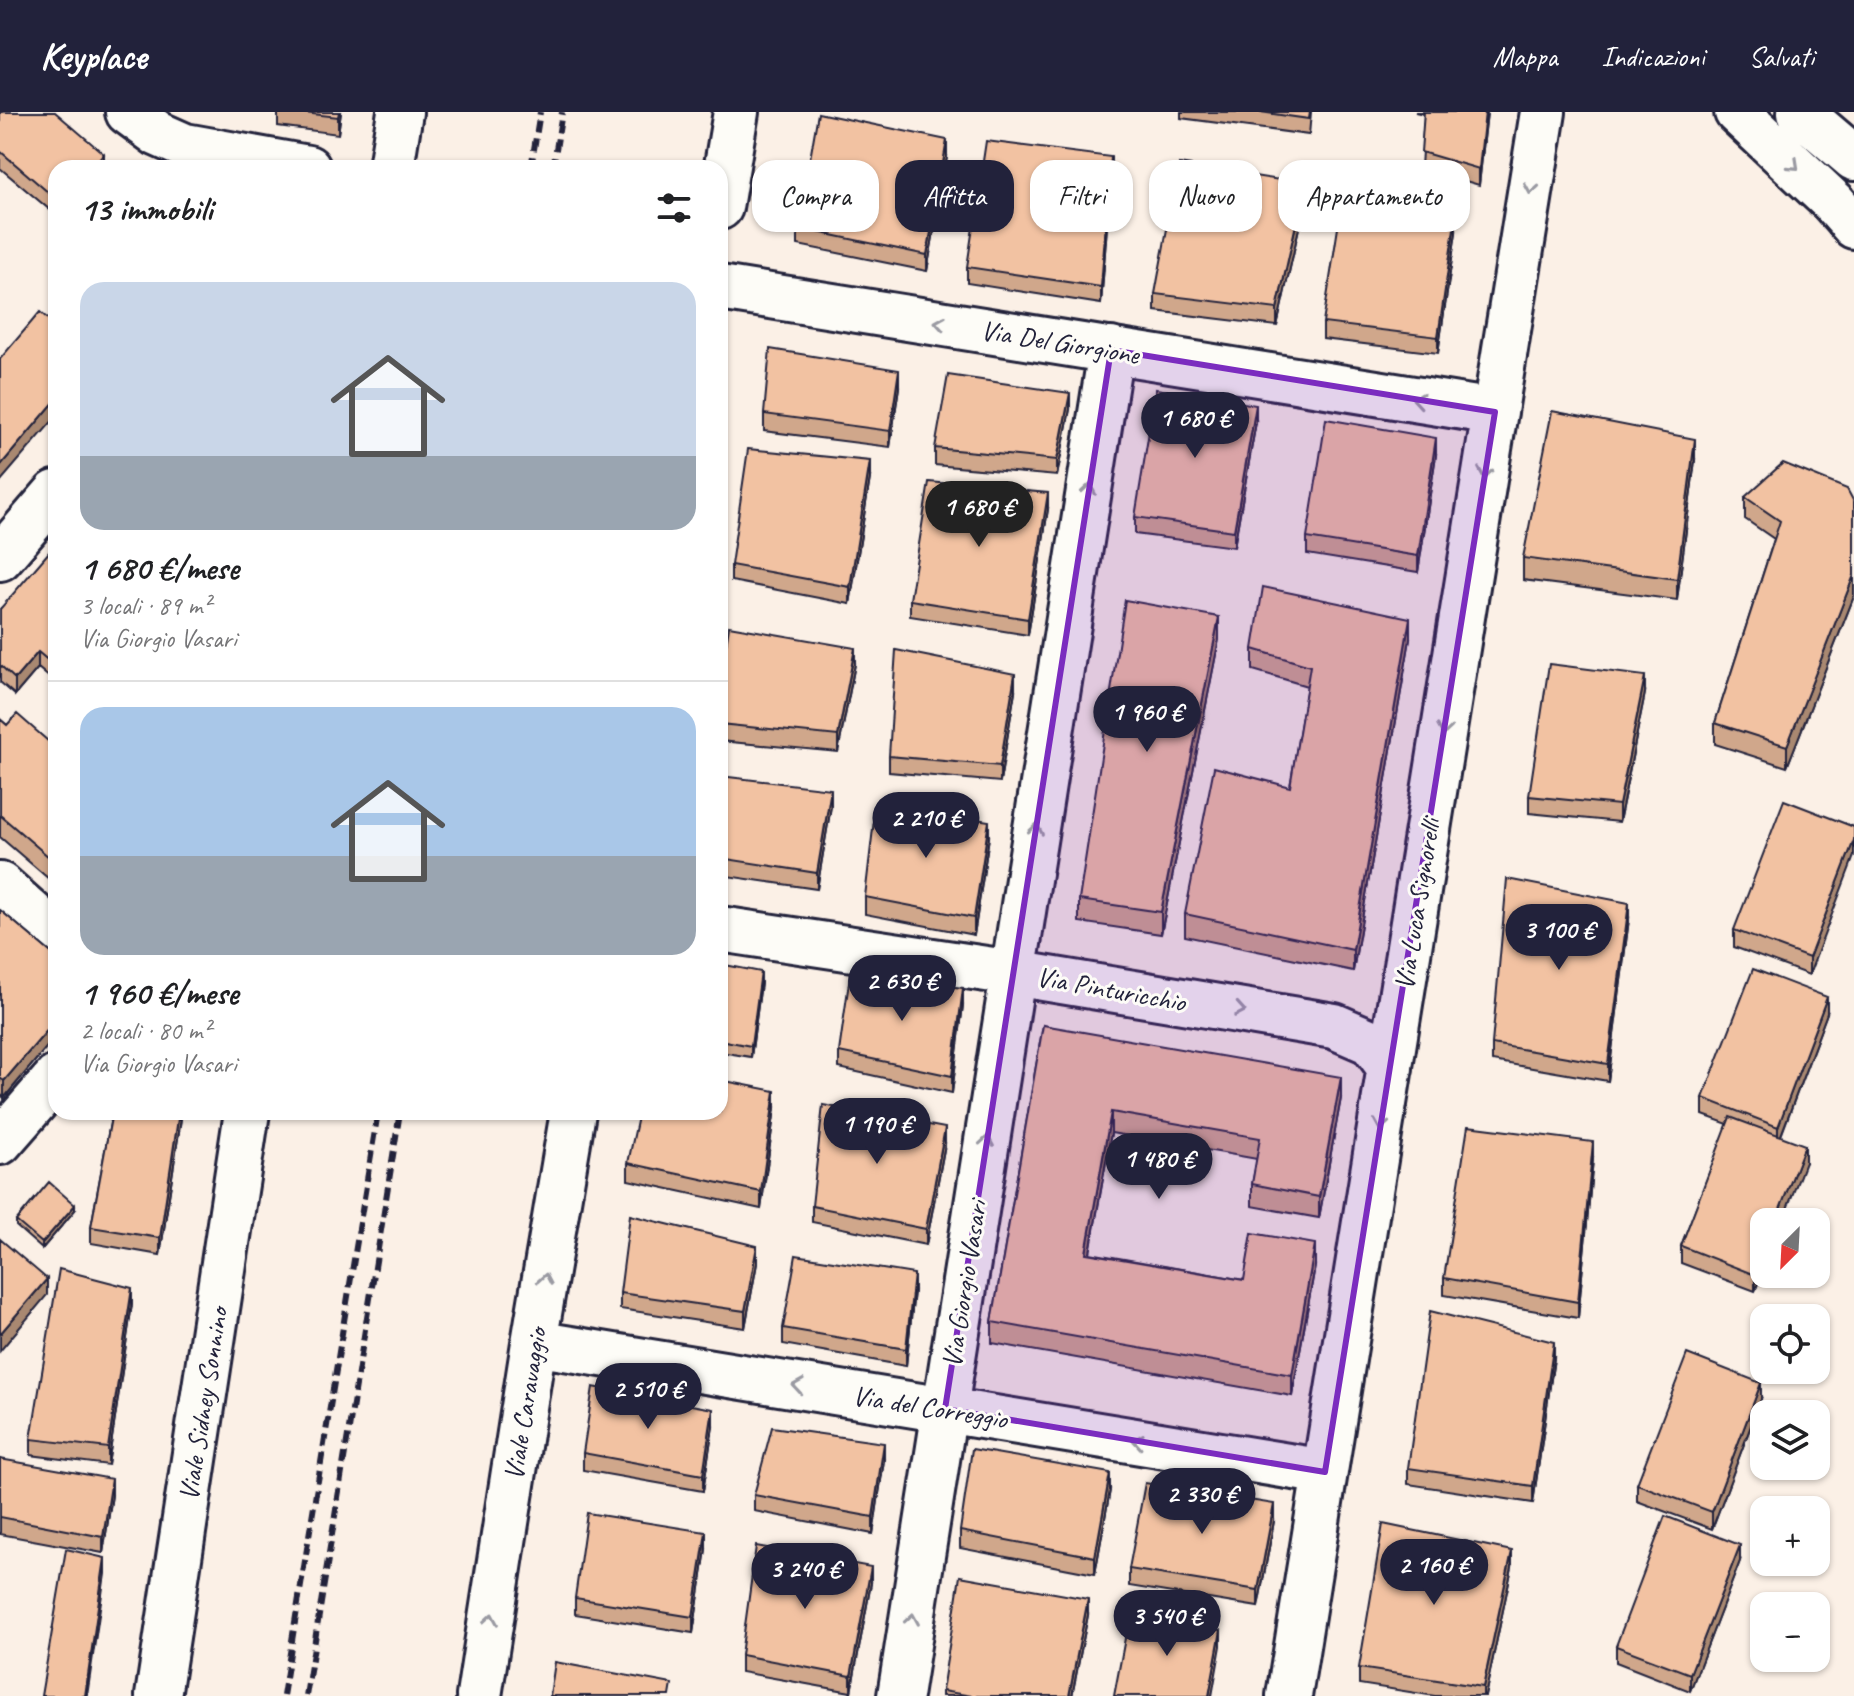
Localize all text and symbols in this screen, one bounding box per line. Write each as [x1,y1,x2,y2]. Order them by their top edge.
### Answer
text: Keyplace [40,33,147,80]
text: Mappa [1493,39,1557,74]
text: Indicazioni [1601,39,1705,74]
text: Salvati [1749,39,1814,74]
one-way arrow [1784,156,1799,170]
chip: Compra [752,160,879,232]
chip: Affitta [895,160,1014,232]
chip: Filtri [1030,160,1133,232]
chip: Nuovo [1149,160,1262,232]
chip: Appartamento [1278,160,1470,232]
one-way arrow [1523,182,1540,196]
icon: filters [652,186,696,230]
text: 13 immobili [80,187,212,230]
street label: Via Del Giorgione [978,312,1143,372]
one-way arrow [933,315,947,332]
icon: home [316,334,460,478]
pin: 1 680 € [1121,392,1269,460]
one-way arrow [1411,392,1425,409]
text: 1 680 € [1159,401,1231,434]
one-way arrow [1478,467,1495,480]
pin: 1 680 € [905,481,1053,549]
one-way arrow [1080,482,1097,496]
text: 1 680 € [943,490,1015,523]
text: 1 680 €/mese [80,546,239,589]
text: 3 locali · 89 m² [80,589,210,622]
text: Via Giorgio Vasari [80,622,237,655]
pin: 1 960 € [1073,686,1221,754]
text: 1 960 € [1111,695,1183,728]
one-way arrow [1437,723,1454,737]
icon: home [316,759,460,903]
pin: 2 210 € [852,792,1000,860]
text: 2 210 € [890,801,962,834]
street label: Via Luca Signorelli [1386,812,1448,992]
one-way arrow [1027,822,1044,835]
pin: 3 100 € [1485,904,1633,972]
text: 3 100 € [1523,913,1595,946]
pin: 2 630 € [828,955,976,1023]
street label: Via Pinturicchio [1034,959,1190,1020]
text: 2 630 € [866,964,938,997]
text: 1 960 €/mese [80,971,238,1014]
one-way arrow [1233,1001,1246,1018]
text: 2 locali · 80 m² [80,1014,210,1047]
text: Via Giorgio Vasari [80,1047,237,1080]
pin: 1 190 € [803,1098,951,1166]
text: 1 190 € [842,1107,912,1140]
one-way arrow [1373,1118,1390,1132]
pin: 1 480 € [1085,1133,1233,1201]
one-way arrow [978,1134,995,1148]
text: 1 480 € [1123,1142,1195,1175]
street label: Via Giorgio Vasari [934,1194,995,1370]
north arrow [1750,1208,1830,1288]
map controls [1750,1208,1830,1672]
one-way arrow [535,1272,552,1286]
street label: Viale Sidney Sonnino [170,1302,236,1503]
button: locate [1750,1304,1830,1384]
street label: Viale Caravaggio [496,1322,555,1483]
pin: 2 510 € [574,1363,722,1431]
text: 2 510 € [613,1372,683,1405]
one-way arrow [791,1378,805,1395]
street label: Via del Correggio [850,1378,1012,1437]
button: layers [1750,1400,1830,1480]
one-way arrow [1131,1433,1145,1450]
pin: 2 330 € [1128,1468,1276,1536]
text: 2 330 € [1166,1477,1238,1510]
button: + [1750,1496,1830,1576]
pin: 2 160 € [1360,1539,1508,1607]
pin: 3 240 € [731,1543,879,1611]
text: 2 160 € [1398,1548,1470,1581]
text: 3 240 € [769,1552,841,1585]
pin: 3 540 € [1093,1590,1241,1658]
button: − [1750,1592,1830,1672]
text: 3 540 € [1132,1599,1202,1632]
one-way arrow [482,1612,499,1626]
one-way arrow [902,1612,919,1626]

